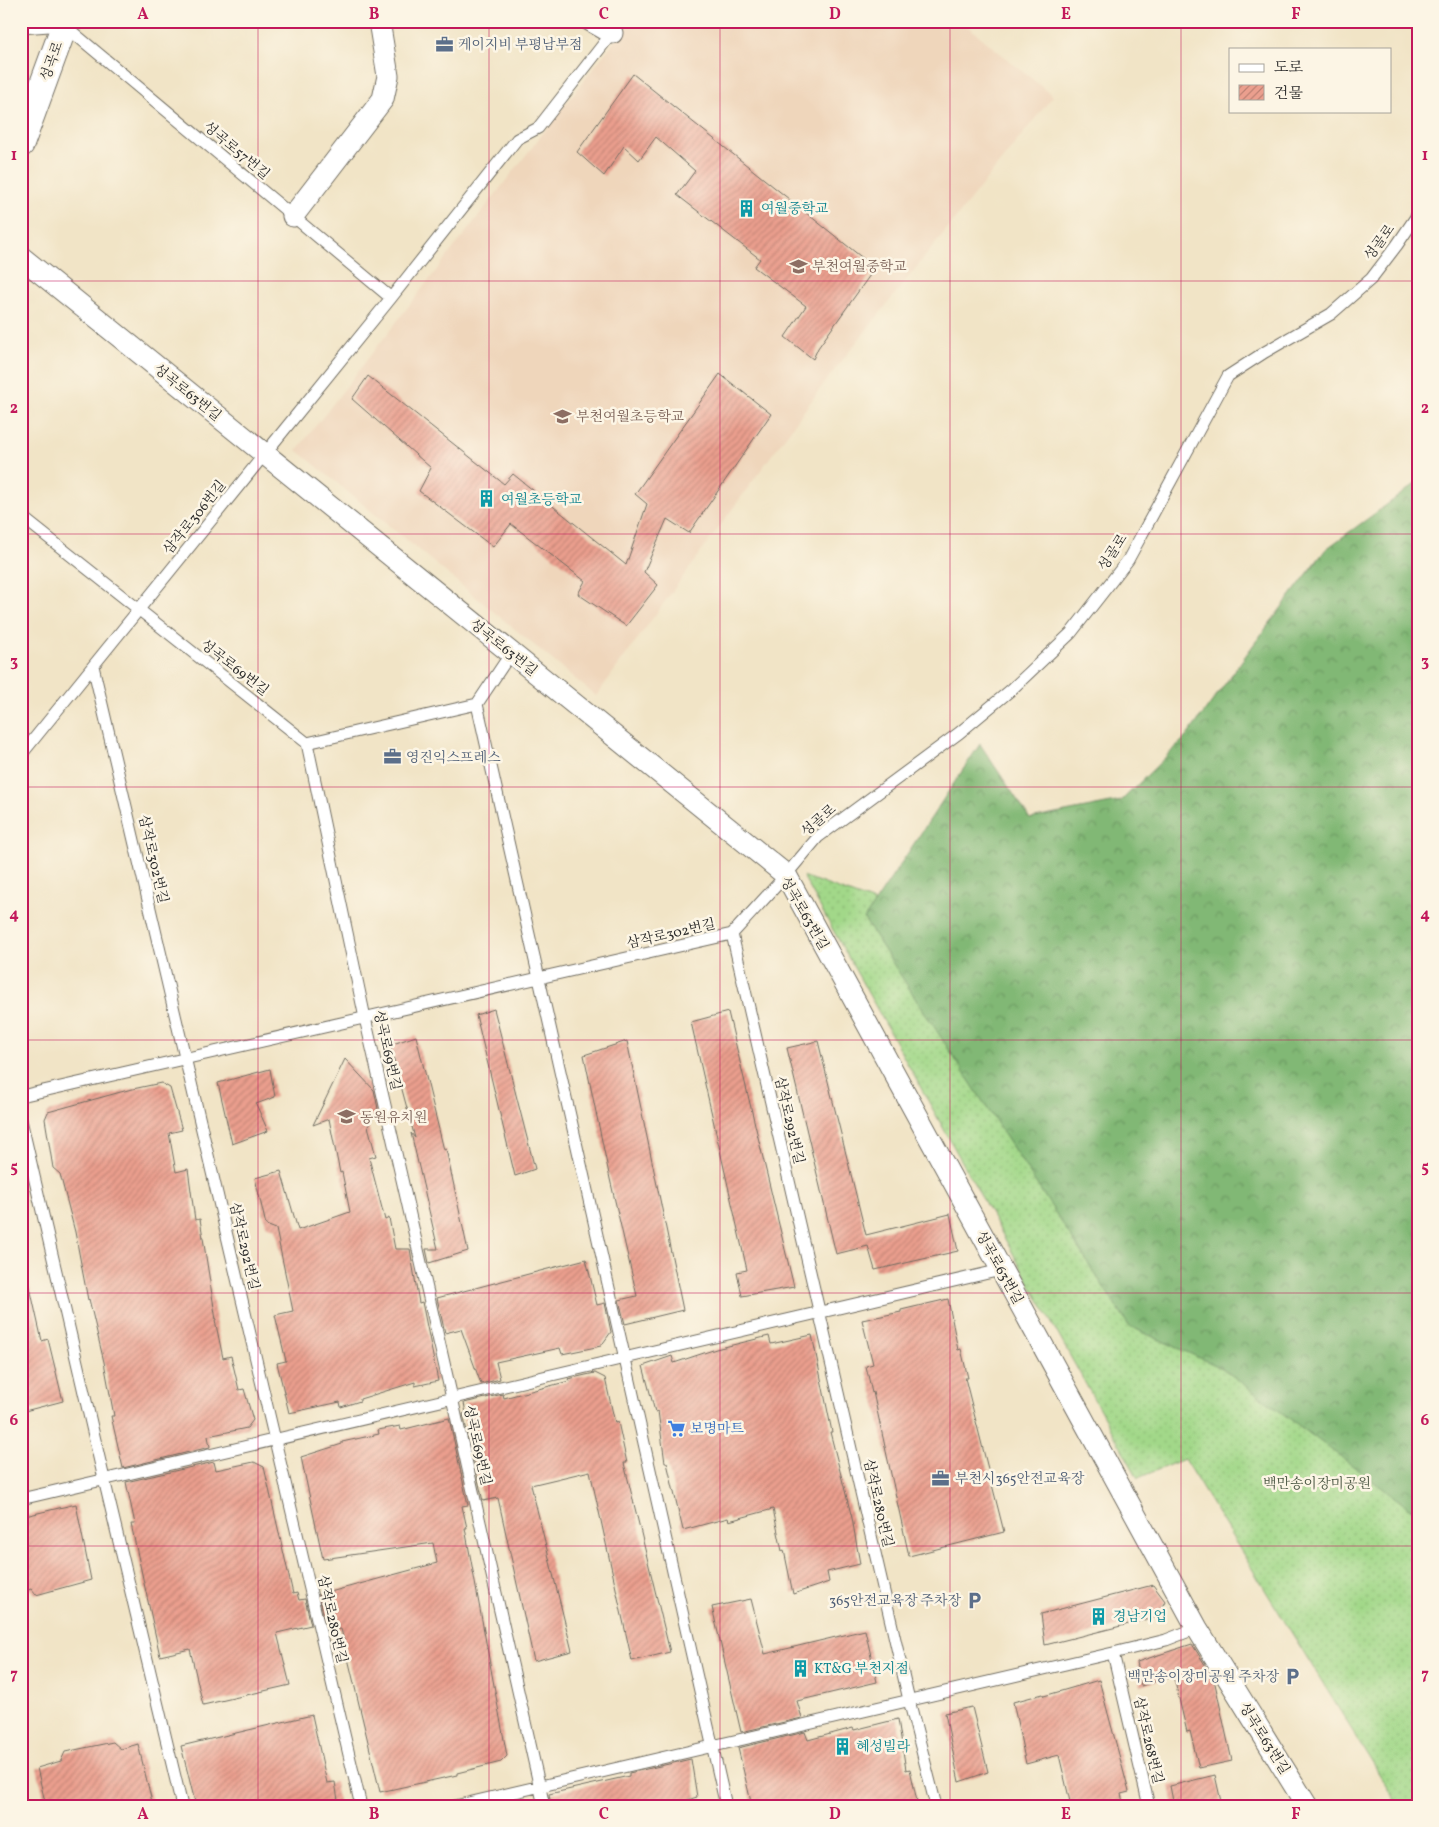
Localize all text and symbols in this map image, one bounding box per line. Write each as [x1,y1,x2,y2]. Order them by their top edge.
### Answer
text: A [137,4,149,26]
text: B [369,4,380,26]
text: C [599,4,609,26]
text: D [829,4,841,26]
text: E [1061,4,1071,26]
text: F [1291,4,1301,26]
office icon: 케이지비 부평남부점 [434,34,454,54]
place label: 케이지비 부평남부점 [458,36,583,55]
street label: 성곡로 [37,39,68,84]
legend [1229,48,1392,112]
text: 도로 [1274,58,1303,79]
text: 건물 [1274,84,1303,105]
street label: 성곡로57번길 [199,118,273,185]
text: 1 [11,145,17,167]
text: 1 [1422,145,1428,167]
building icon: 여월중학교 [737,198,757,218]
place label: 여월중학교 [761,200,829,219]
street label: 성골로 [1361,221,1400,265]
school or university icon: 부천여월중학교 [788,256,808,276]
place label: 부천여월중학교 [812,258,907,277]
street label: 성곡로63번길 [149,360,225,426]
text: 2 [10,398,18,420]
text: 2 [1421,398,1429,420]
school or university icon: 부천여월초등학교 [552,406,572,426]
place label: 부천여월초등학교 [576,408,685,427]
street label: 삼작로306번길 [159,477,231,559]
building icon: 여월초등학교 [477,489,497,509]
place label: 여월초등학교 [501,491,583,510]
street label: 성골로 [1094,530,1133,575]
street label: 성곡로63번길 [465,615,541,681]
street label: 성곡로69번길 [196,635,272,701]
text: 3 [10,651,18,673]
text: 3 [1421,651,1429,673]
office icon: 영진익스프레스 [382,747,402,767]
place label: 영진익스프레스 [406,749,501,768]
street label: 성골로 [797,800,841,842]
street label: 삼작로302번길 [133,813,172,906]
street label: 성곡로63번길 [775,874,832,954]
text: 4 [9,904,19,926]
text: 4 [1420,904,1430,926]
street label: 삼작로302번길 [625,915,718,954]
street label: 성곡로69번길 [368,1008,405,1092]
street label: 삼작로292번길 [769,1074,808,1166]
school or university icon: 동원유치원 [336,1107,356,1127]
place label: 동원유치원 [360,1109,428,1128]
text: 5 [10,1157,18,1179]
text: 5 [1421,1157,1429,1179]
street label: 삼작로292번길 [224,1200,263,1292]
street label: 성곡로63번길 [971,1227,1027,1308]
street label: 성곡로69번길 [458,1403,495,1487]
text: 6 [10,1410,19,1432]
text: 6 [1421,1410,1430,1432]
supermarket icon: 보명마트 [666,1418,686,1438]
place label: 보명마트 [690,1420,745,1439]
street label: 삼작로280번길 [858,1457,897,1550]
office icon: 부천시365안전교육장 [931,1468,951,1488]
place label: 부천시365안전교육장 [955,1470,1085,1489]
park label: 백만송이장미공원 [1263,1475,1371,1494]
street label: 삼작로280번길 [312,1573,351,1666]
parking icon: 365안전교육장 주차장 [965,1590,985,1610]
place label: 365안전교육장 주차장 [829,1592,961,1611]
building icon: 경남기업 [1089,1606,1109,1626]
place label: 경남기업 [1113,1608,1167,1627]
building icon: KT&G 부천지점 [790,1658,810,1678]
place label: KT&G 부천지점 [814,1660,909,1679]
text: 7 [10,1664,18,1686]
text: 7 [1421,1664,1429,1686]
parking icon: 백만송이장미공원 주차장 [1283,1666,1303,1686]
place label: 백만송이장미공원 주차장 [1127,1668,1279,1687]
street label: 삼작로268번길 [1128,1695,1167,1786]
street label: 성곡로63번길 [1234,1699,1293,1778]
building icon: 혜성빌라 [832,1736,852,1756]
place label: 혜성빌라 [856,1738,911,1757]
text: A [137,1804,149,1826]
text: B [369,1804,380,1826]
text: C [599,1804,609,1826]
text: D [829,1804,841,1826]
text: E [1061,1804,1071,1826]
text: F [1291,1804,1301,1826]

